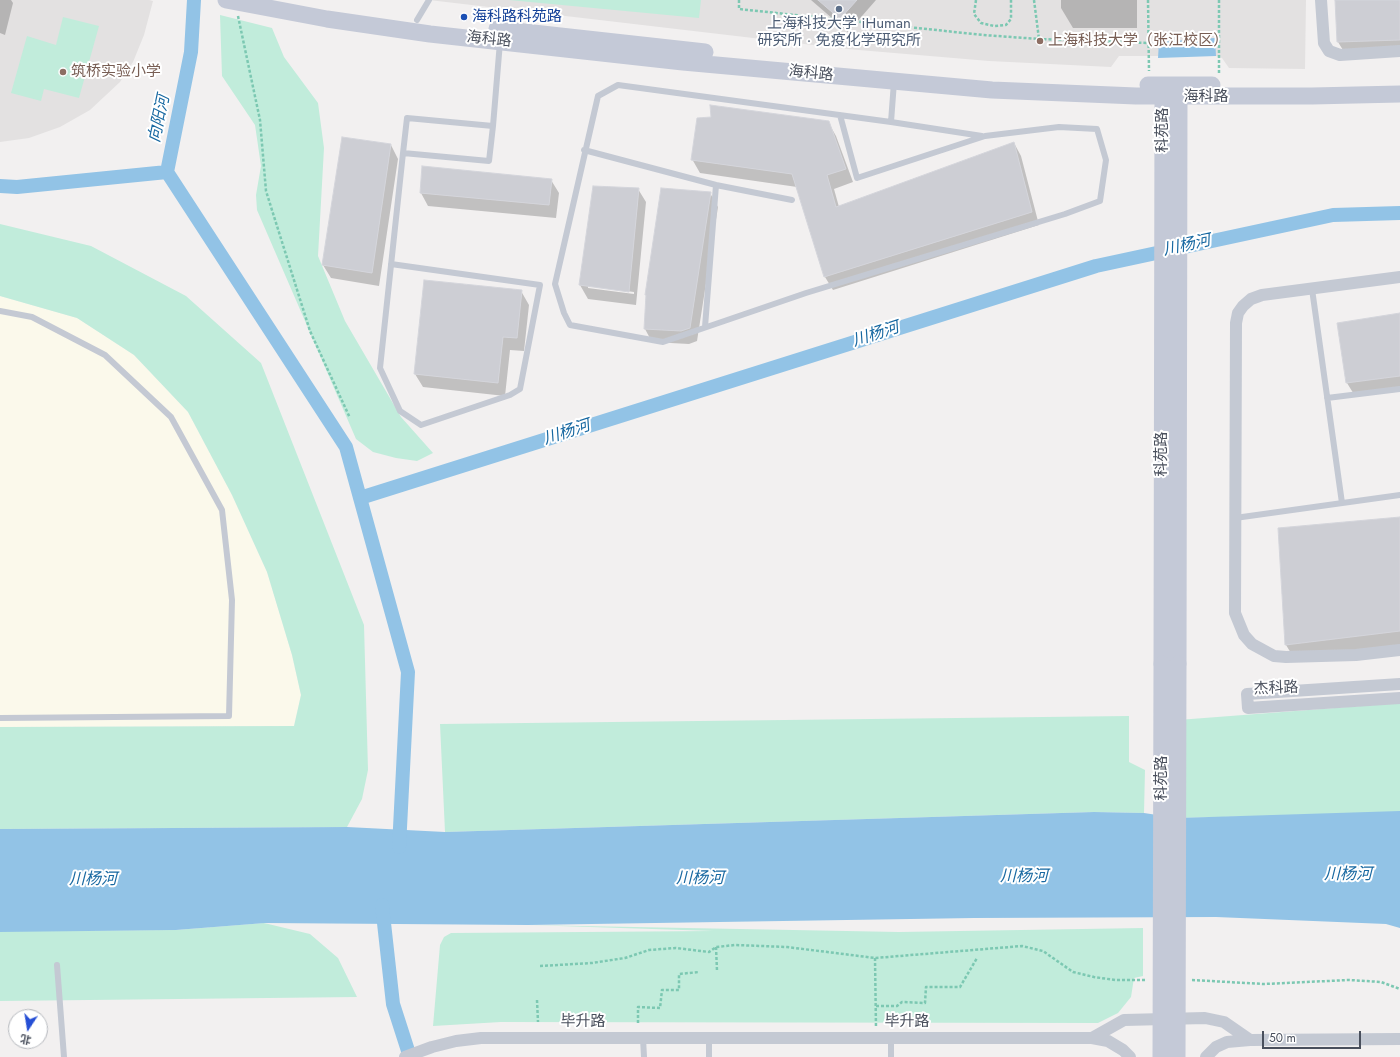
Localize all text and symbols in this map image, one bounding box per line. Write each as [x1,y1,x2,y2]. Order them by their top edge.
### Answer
marker: 上海科技大学 iHuman 研究所 · 免疫化学研究所 [834,4,844,14]
place label: 海科路科苑路 [472,8,562,26]
marker: 海科路科苑路 [459,12,469,22]
place label: 上海科技大学 iHuman 研究所 · 免疫化学研究所 [757,15,921,50]
street label: 海科路 [466,29,512,51]
place label: 上海科技大学（张江校区） [1048,32,1228,50]
marker: 上海科技大学（张江校区） [1035,36,1045,46]
place label: 筑桥实验小学 [71,63,161,81]
street label: 海科路 [788,63,834,85]
marker: 筑桥实验小学 [58,67,68,77]
street label: 海科路 [1184,88,1228,106]
water label: 向阳河 [146,94,174,144]
street label: 科苑路 [1154,108,1172,152]
water label: 川杨河 [1162,232,1212,260]
water label: 川杨河 [850,318,902,352]
water label: 川杨河 [541,416,593,450]
street label: 科苑路 [1153,432,1171,476]
street label: 杰科路 [1253,679,1299,699]
street label: 科苑路 [1153,756,1171,800]
water label: 川杨河 [1324,865,1372,885]
water label: 川杨河 [1000,867,1048,887]
water label: 川杨河 [676,869,724,889]
water label: 川杨河 [69,870,117,890]
north arrow [8,1009,48,1049]
street label: 毕升路 [561,1013,605,1031]
street label: 毕升路 [885,1013,929,1031]
scale bar [1264,1023,1363,1049]
text: 50 m [1269,1029,1296,1047]
text: 北 [19,1031,33,1049]

